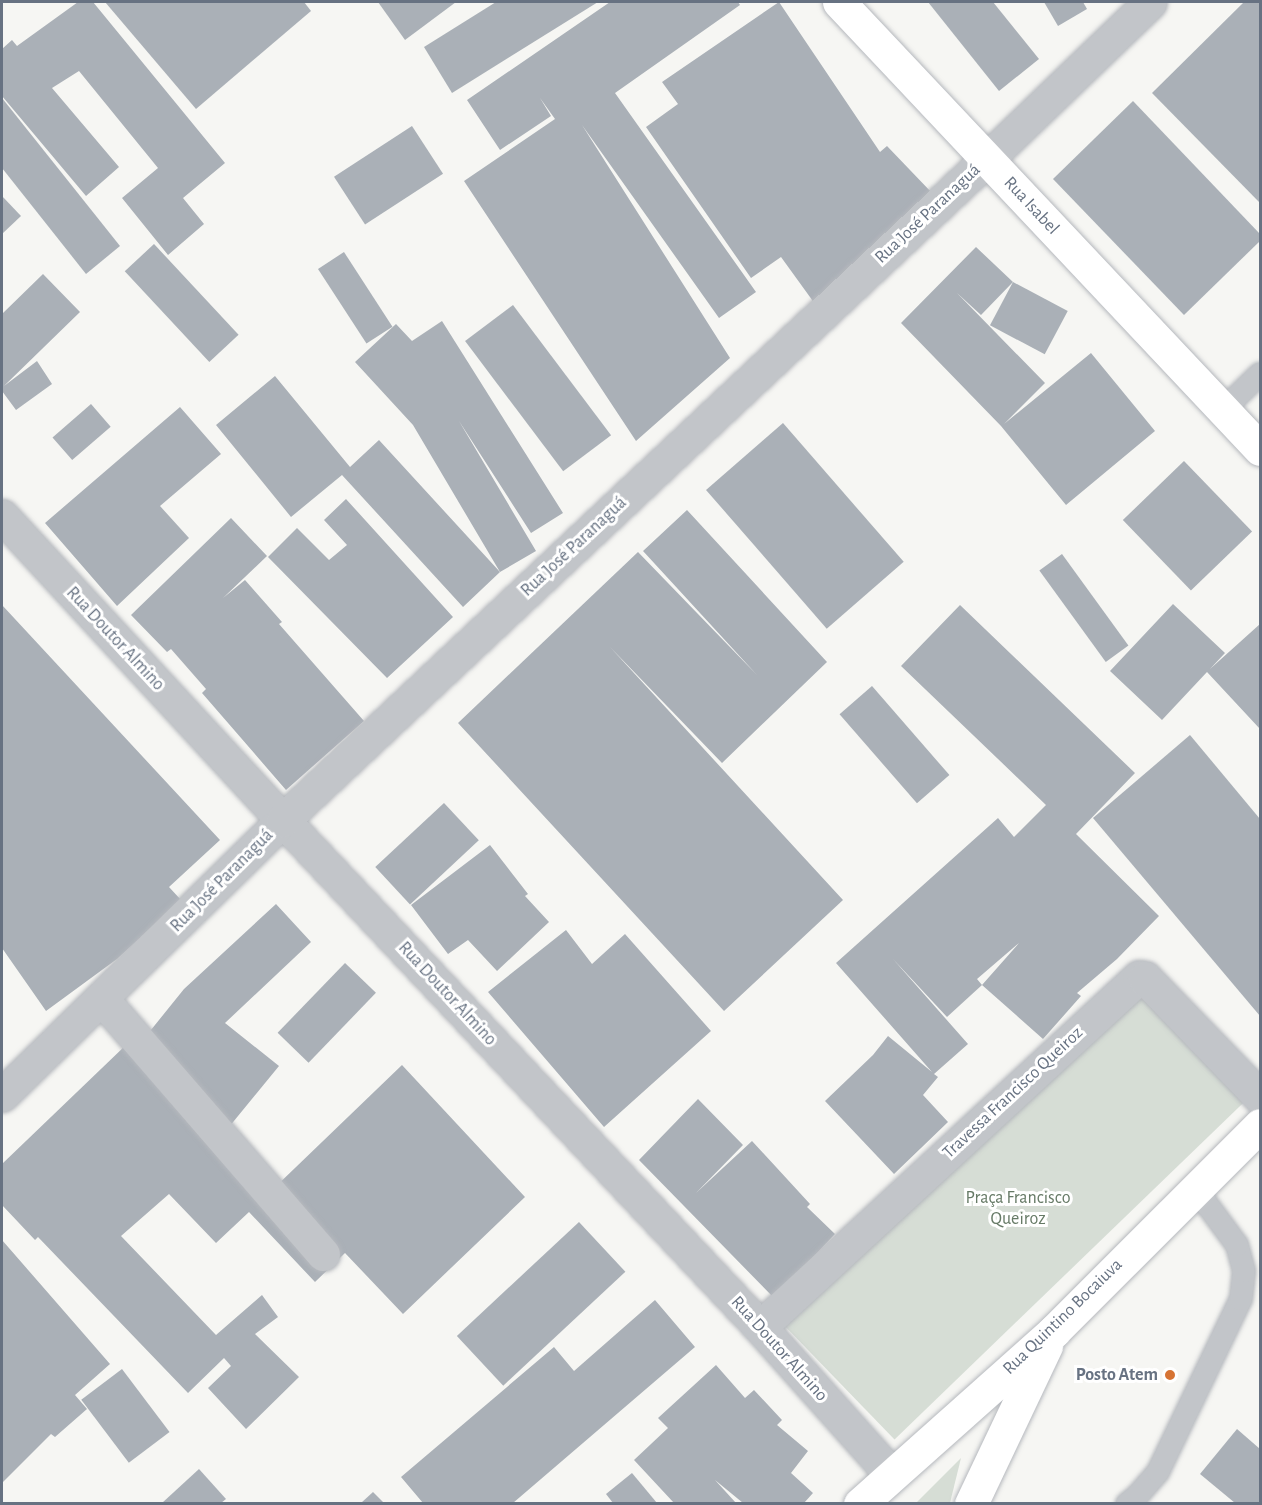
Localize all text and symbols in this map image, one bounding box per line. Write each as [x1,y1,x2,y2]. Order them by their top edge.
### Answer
street label: Rua José Paranaguá [871,159,985,269]
street label: Rua Isabel [999,172,1063,240]
street label: Rua José Paranaguá [517,492,631,602]
street label: Rua Doutor Almino [61,582,169,696]
street label: Rua José Paranaguá [166,825,278,937]
street label: Rua Doutor Almino [393,937,501,1051]
street label: Travessa Francisco Queiroz [938,1022,1088,1164]
park label: Praça Francisco Queiroz [966,1188,1070,1230]
street label: Rua Quintino Bocaiuva [999,1254,1127,1380]
street label: Rua Doutor Almino [726,1292,832,1406]
place label: Posto Atem [1076,1364,1158,1386]
marker: Posto Atem [1163,1368,1177,1382]

